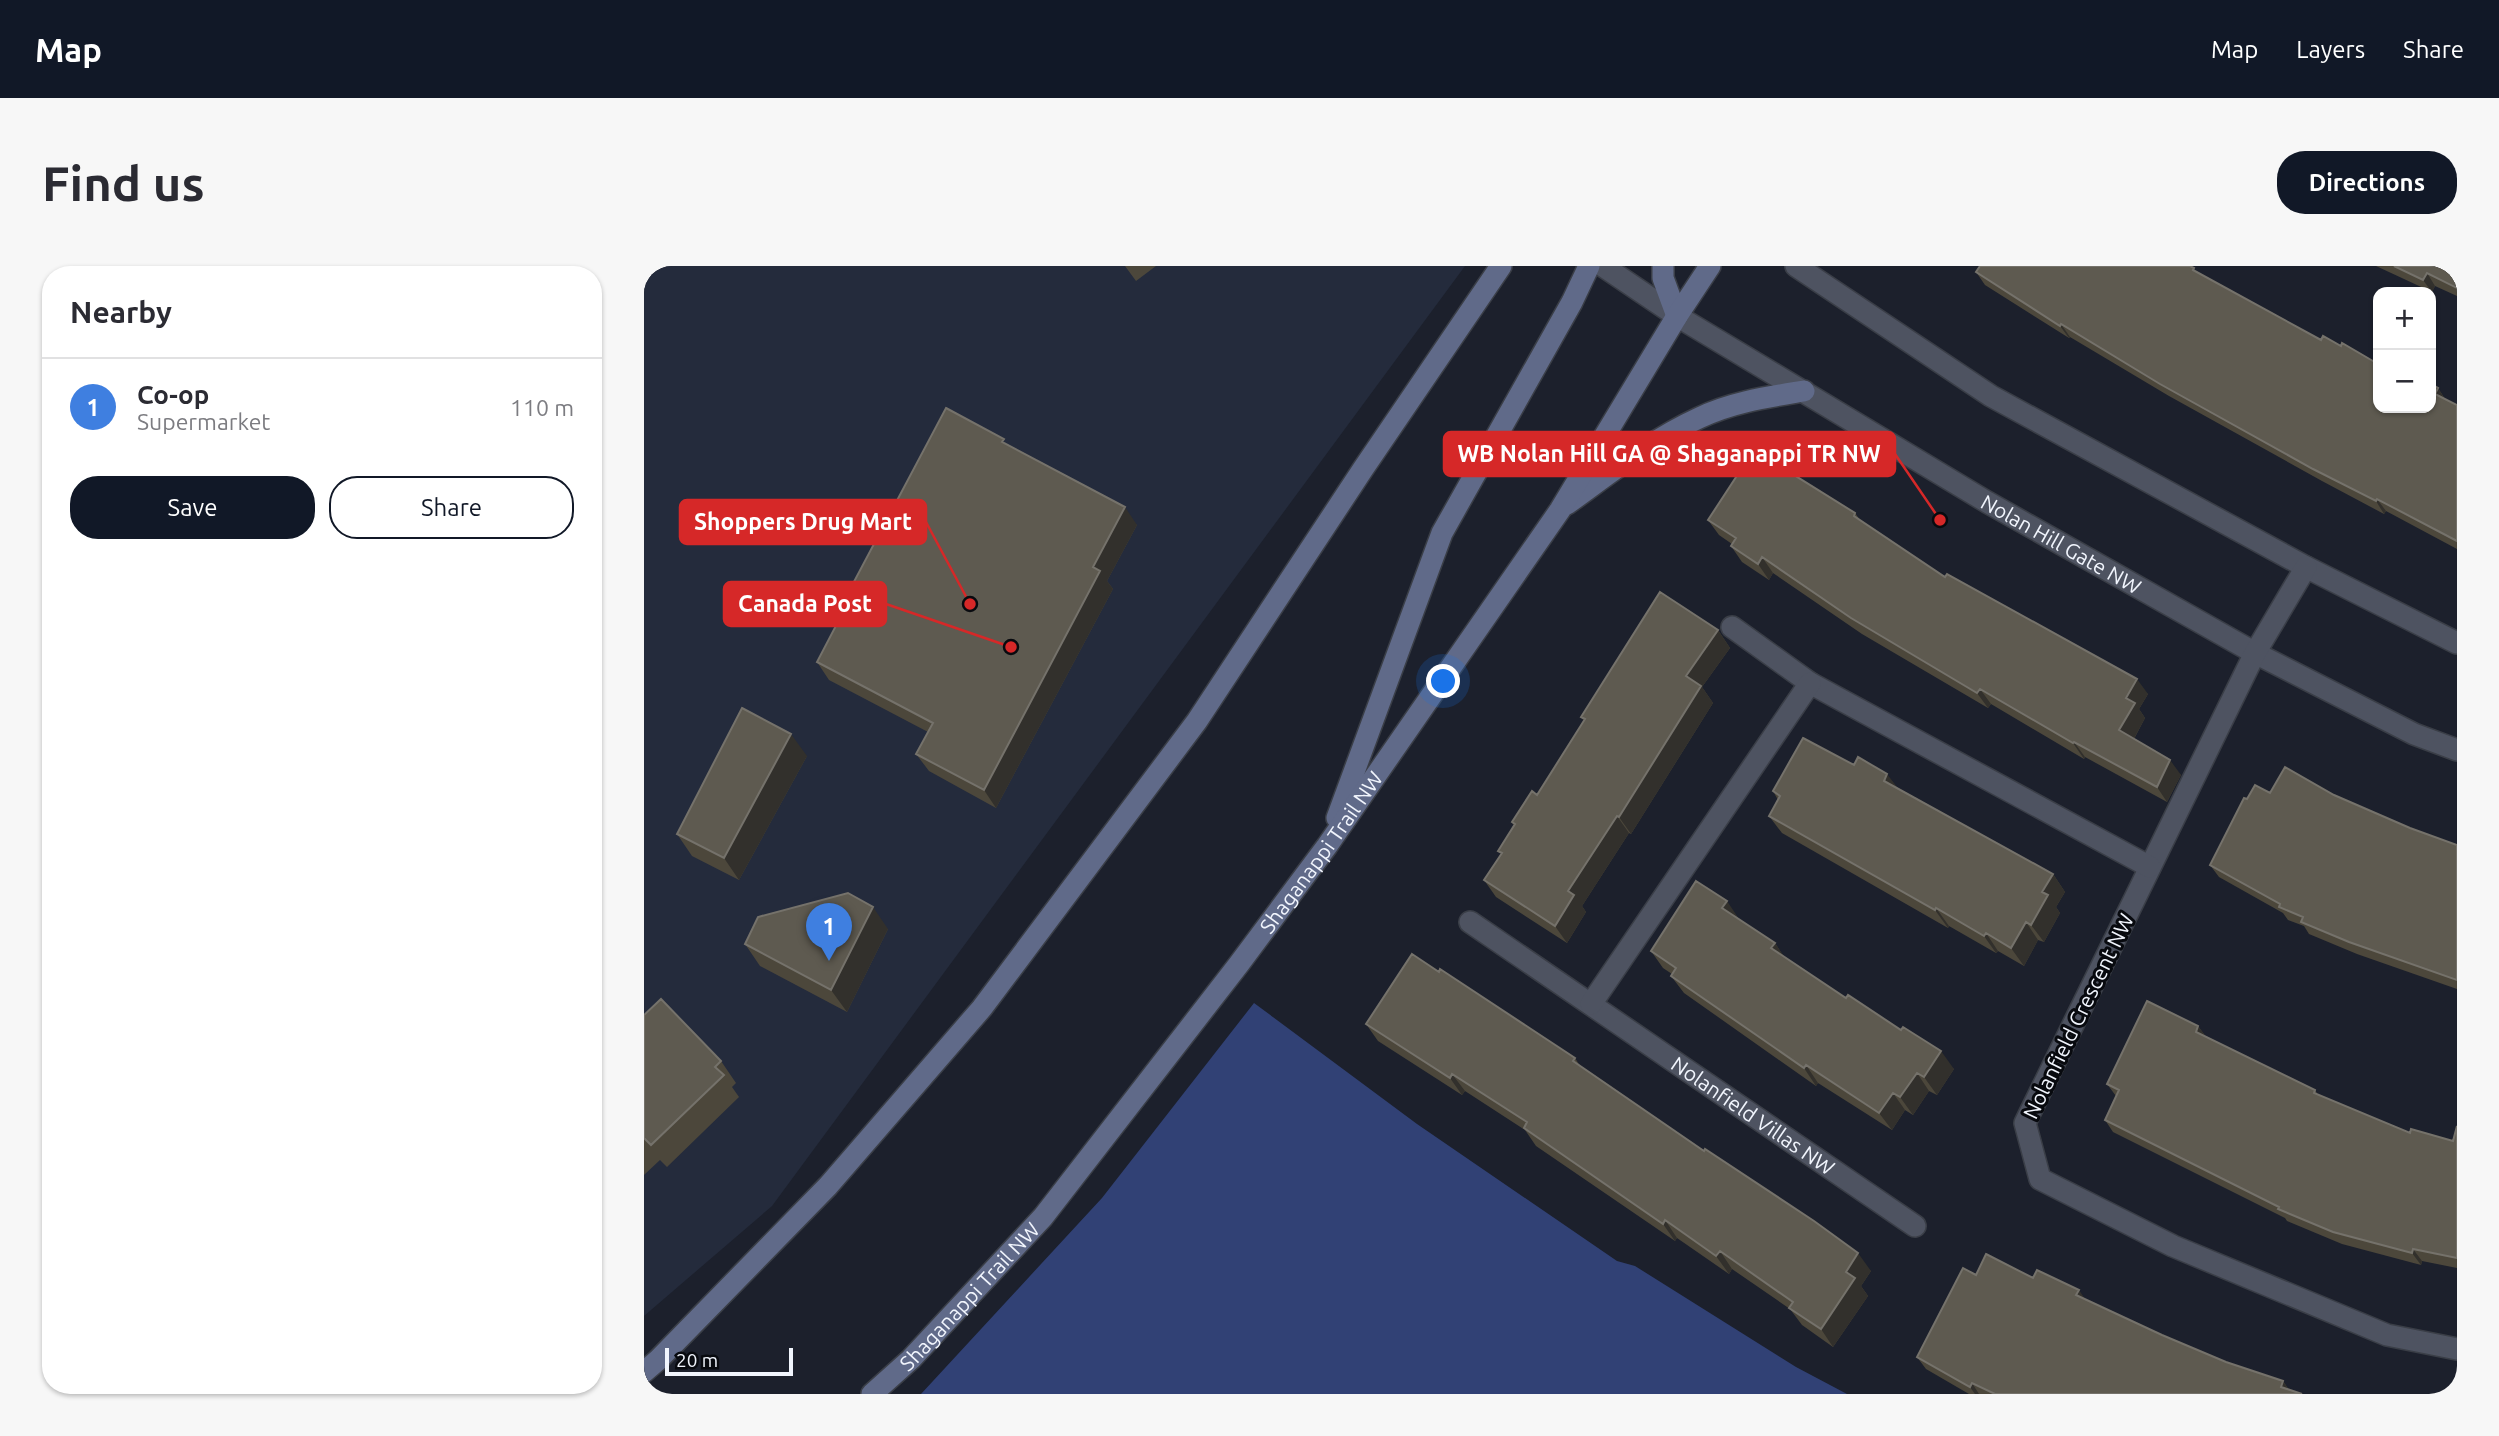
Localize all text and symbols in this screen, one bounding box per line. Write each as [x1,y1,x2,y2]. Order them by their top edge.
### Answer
text: Map [35,31,102,68]
text: Map [2211,36,2258,63]
text: Layers [2296,36,2365,63]
text: Share [2403,36,2464,63]
button: Directions [2277,151,2457,214]
text: Find us [42,155,205,210]
map controls [2373,287,2436,413]
button: + [2373,287,2436,350]
text: Nearby [70,295,172,329]
button: − [2373,350,2436,413]
text: Co-op [137,380,209,409]
text: 1 [87,395,99,420]
text: 110 m [510,395,574,420]
text: Supermarket [137,409,270,434]
callout: WB Nolan Hill GA @ Shaganappi TR NW [1444,432,1895,476]
text: WB Nolan Hill GA @ Shaganappi TR NW [1457,441,1881,466]
button: Save [70,476,315,539]
button: Share [329,476,574,539]
street label: Nolan Hill Gate NW [1977,489,2145,598]
callout: Shoppers Drug Mart [680,500,926,544]
text: Shoppers Drug Mart [694,509,912,534]
callout: Canada Post [724,582,886,626]
text: Canada Post [738,591,872,616]
your location [1426,664,1460,698]
street label: Shaganappi Trail NW [1254,767,1387,938]
pin: 1 [806,903,852,961]
street label: Nolanfield Crescent NW [2018,910,2138,1122]
street label: Nolanfield Villas NW [1667,1051,1839,1180]
street label: Shaganappi Trail NW [895,1217,1044,1375]
scale bar [665,1345,793,1377]
text: 20 m [676,1349,718,1371]

